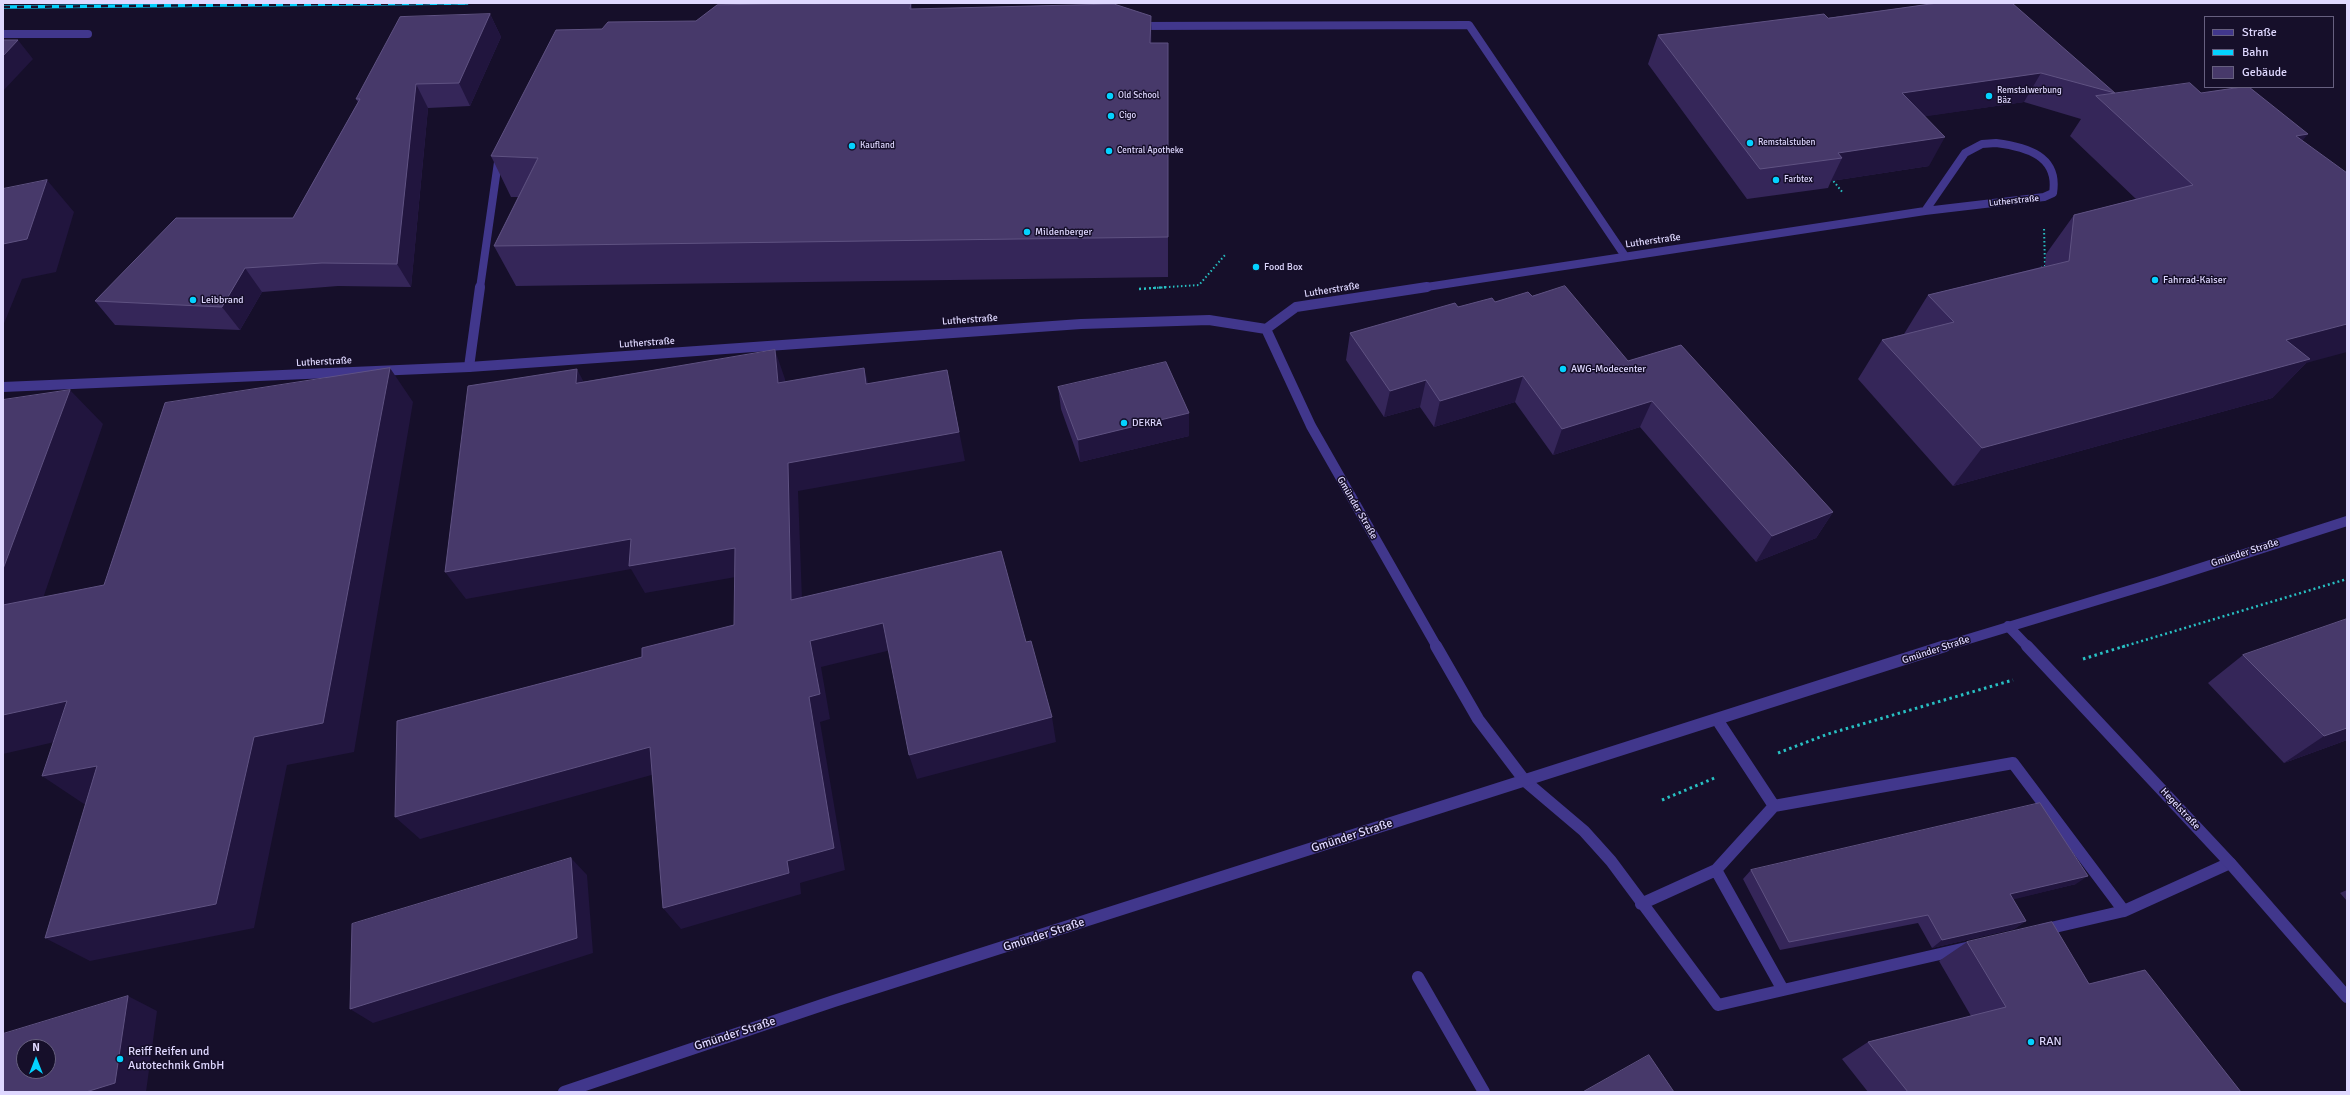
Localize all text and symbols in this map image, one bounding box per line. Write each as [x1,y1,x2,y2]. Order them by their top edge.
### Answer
legend [2204,16,2334,88]
text: Straße [2242,25,2277,40]
text: Bahn [2242,45,2268,60]
text: Gebäude [2242,65,2287,80]
place label: Remstalwerbung Bäz [1997,86,2062,107]
marker: Old School [1105,91,1115,101]
place label: Old School [1118,91,1159,101]
marker: Remstalwerbung Bäz [1984,91,1994,101]
marker: Cigo [1106,111,1116,121]
place label: Cigo [1119,111,1136,121]
marker: Remstalstuben [1745,138,1755,148]
place label: Remstalstuben [1758,138,1815,148]
marker: Kaufland [847,141,857,151]
place label: Kaufland [860,141,895,151]
marker: Central Apotheke [1104,146,1114,156]
place label: Central Apotheke [1117,146,1184,156]
marker: Farbtex [1771,175,1781,185]
place label: Farbtex [1784,175,1813,185]
street label: Lutherstraße [1988,193,2040,209]
place label: Mildenberger [1035,226,1092,238]
marker: Mildenberger [1022,227,1032,237]
street label: Lutherstraße [1624,231,1682,251]
place label: Food Box [1264,261,1303,273]
marker: Food Box [1251,262,1261,272]
place label: Fahrrad-Kaiser [2163,274,2226,286]
marker: Fahrrad-Kaiser [2150,275,2160,285]
street label: Lutherstraße [1303,280,1361,300]
place label: Leibbrand [201,294,244,306]
marker: Leibbrand [188,295,198,305]
street label: Lutherstraße [942,312,998,328]
street label: Lutherstraße [619,335,675,351]
street label: Lutherstraße [296,355,352,369]
place label: AWG-Modecenter [1571,363,1646,375]
marker: AWG-Modecenter [1558,364,1568,374]
place label: DEKRA [1132,417,1162,429]
marker: DEKRA [1119,418,1129,428]
street label: Gmünder Straße [1334,474,1380,542]
street label: Gmünder Straße [2210,536,2280,570]
street label: Gmünder Straße [1901,633,1971,667]
street label: Hegelstraße [2158,786,2202,832]
street label: Gmünder Straße [1310,816,1394,856]
street label: Gmünder Straße [1002,915,1086,955]
street label: Gmünder Straße [693,1014,777,1054]
place label: RAN [2039,1035,2062,1049]
marker: RAN [2026,1037,2036,1047]
north arrow [16,1039,56,1079]
text: N [32,1041,40,1054]
place label: Reiff Reifen und Autotechnik GmbH [128,1045,224,1073]
marker: Reiff Reifen und Autotechnik GmbH [115,1054,125,1064]

